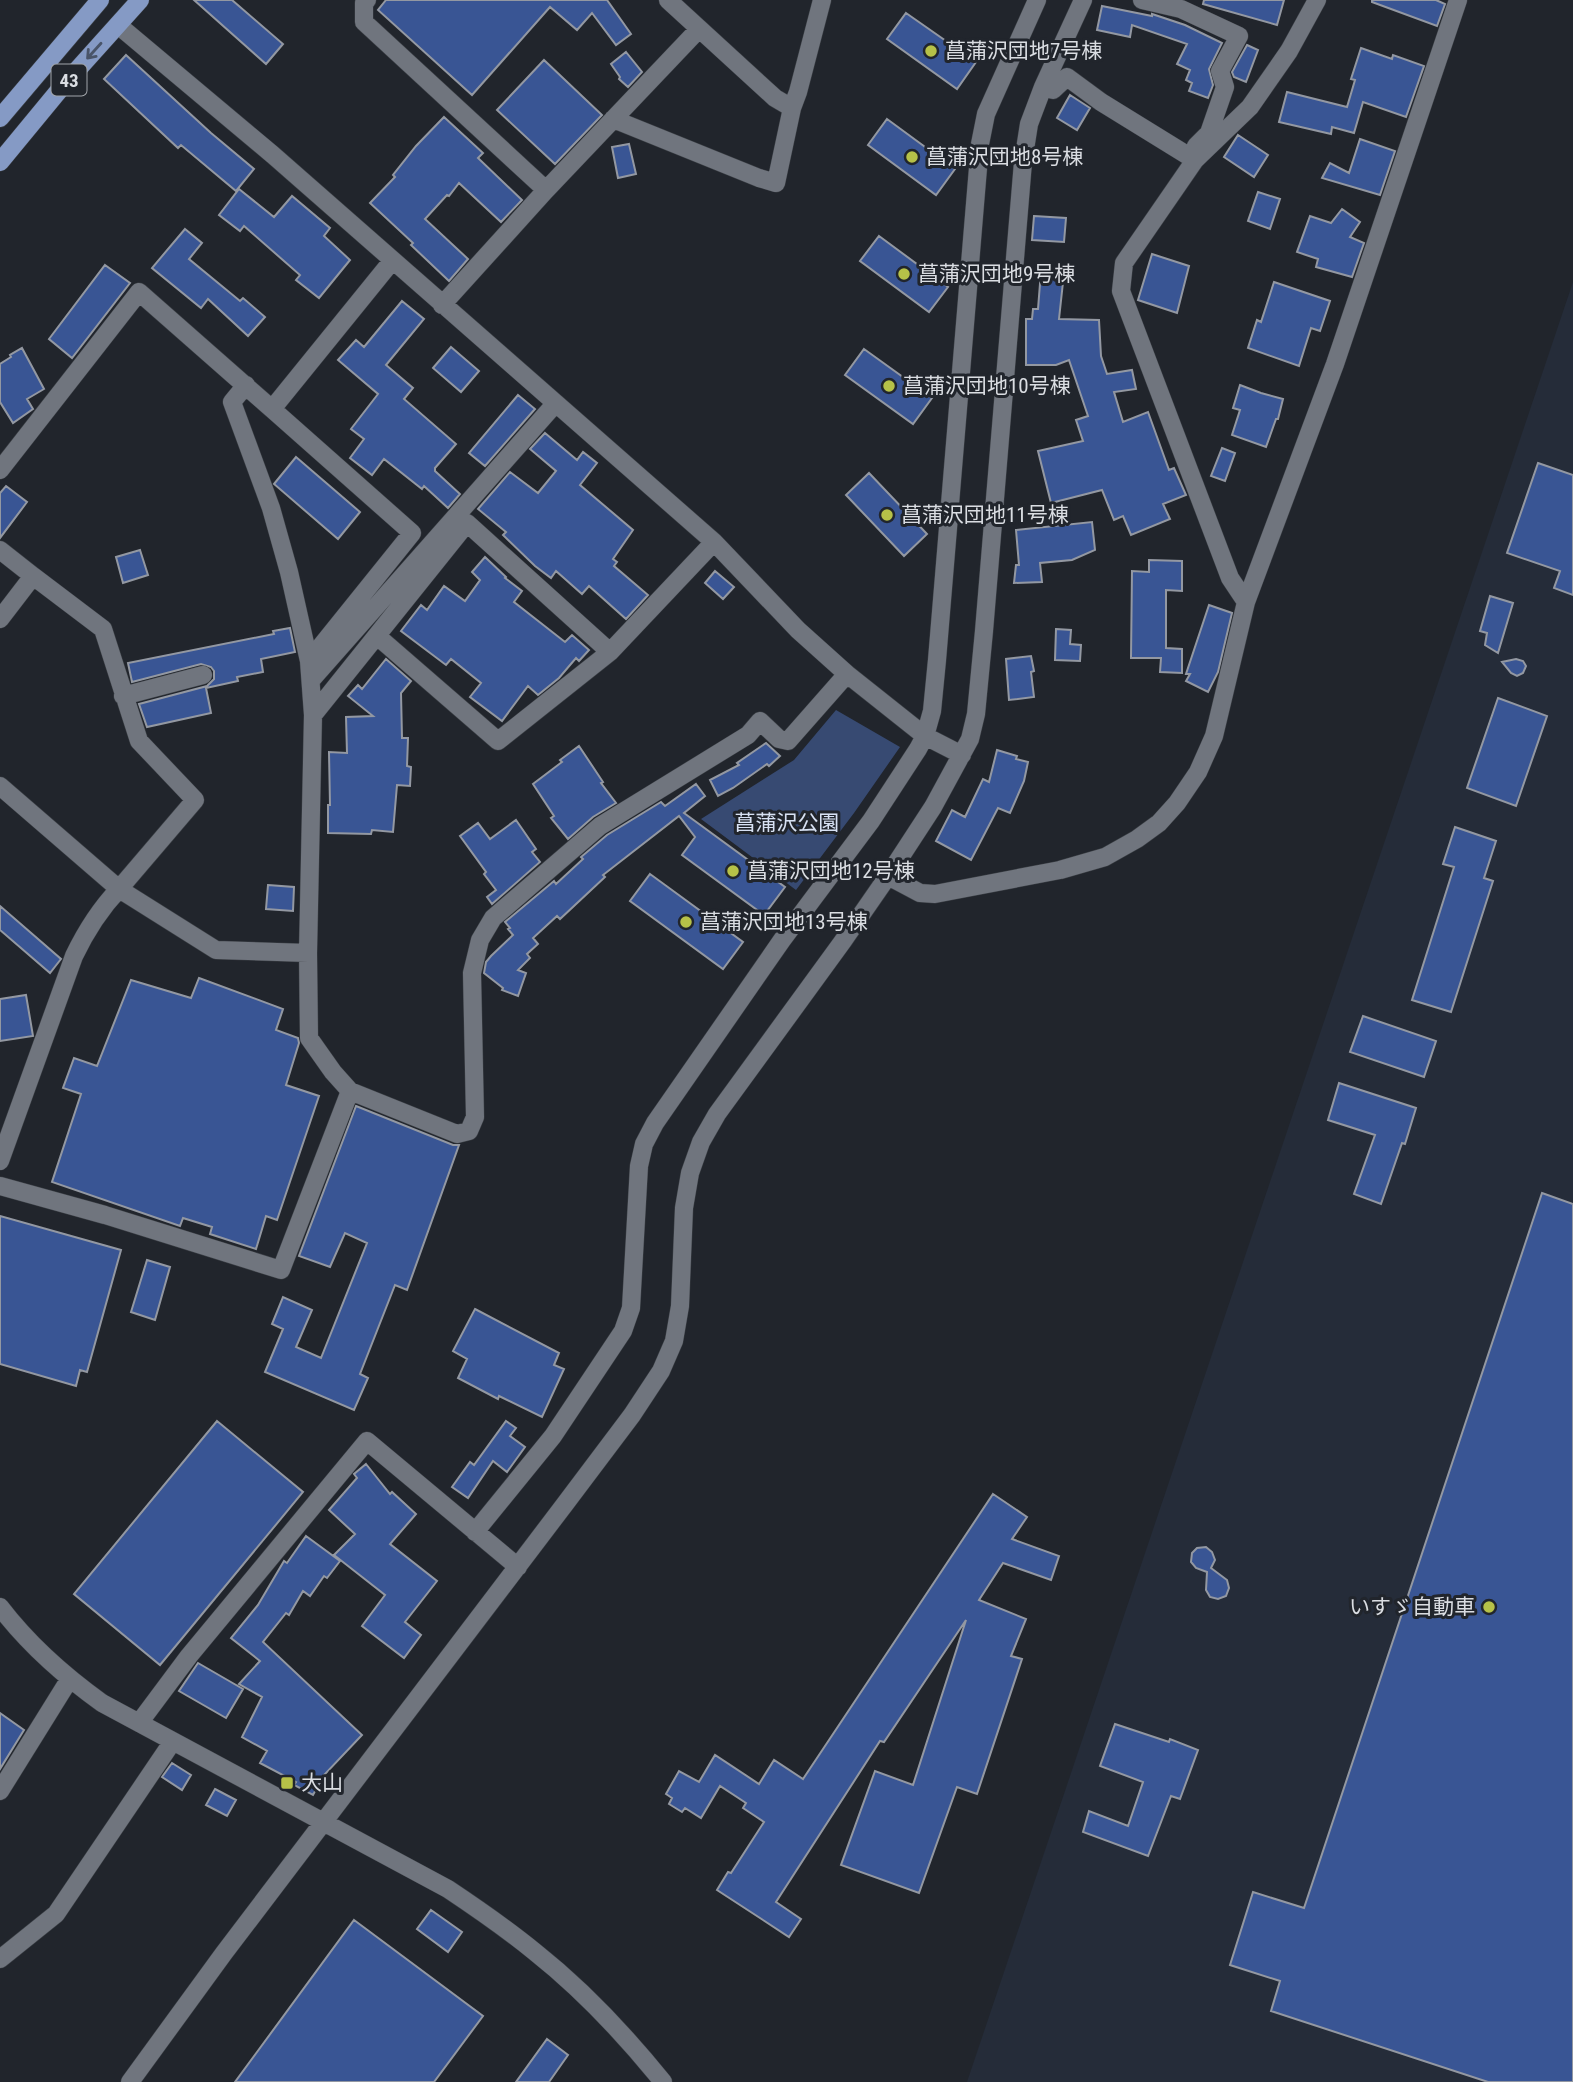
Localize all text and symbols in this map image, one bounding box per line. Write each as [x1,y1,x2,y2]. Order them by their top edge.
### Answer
place label: 菖蒲沢団地7号棟 [945,39,1102,63]
one-way arrow [86,42,102,60]
marker: 菖蒲沢団地7号棟 [923,43,939,59]
road number: 43 [52,64,86,96]
place label: 菖蒲沢団地8号棟 [926,145,1083,169]
marker: 菖蒲沢団地8号棟 [904,149,920,165]
place label: 菖蒲沢団地9号棟 [918,262,1075,286]
marker: 菖蒲沢団地9号棟 [896,266,912,282]
place label: 菖蒲沢団地10号棟 [903,374,1071,398]
marker: 菖蒲沢団地10号棟 [881,378,897,394]
place label: 菖蒲沢団地11号棟 [901,503,1069,527]
marker: 菖蒲沢団地11号棟 [879,507,895,523]
park label: 菖蒲沢公園 [735,811,840,835]
place label: 菖蒲沢団地12号棟 [747,859,915,883]
marker: 菖蒲沢団地12号棟 [725,863,741,879]
place label: 菖蒲沢団地13号棟 [700,910,868,934]
marker: 菖蒲沢団地13号棟 [678,914,694,930]
place label: いすゞ自動車 [1349,1595,1475,1619]
marker: いすゞ自動車 [1481,1599,1497,1615]
place label: 大山 [301,1771,343,1795]
marker: 大山 [279,1775,295,1791]

